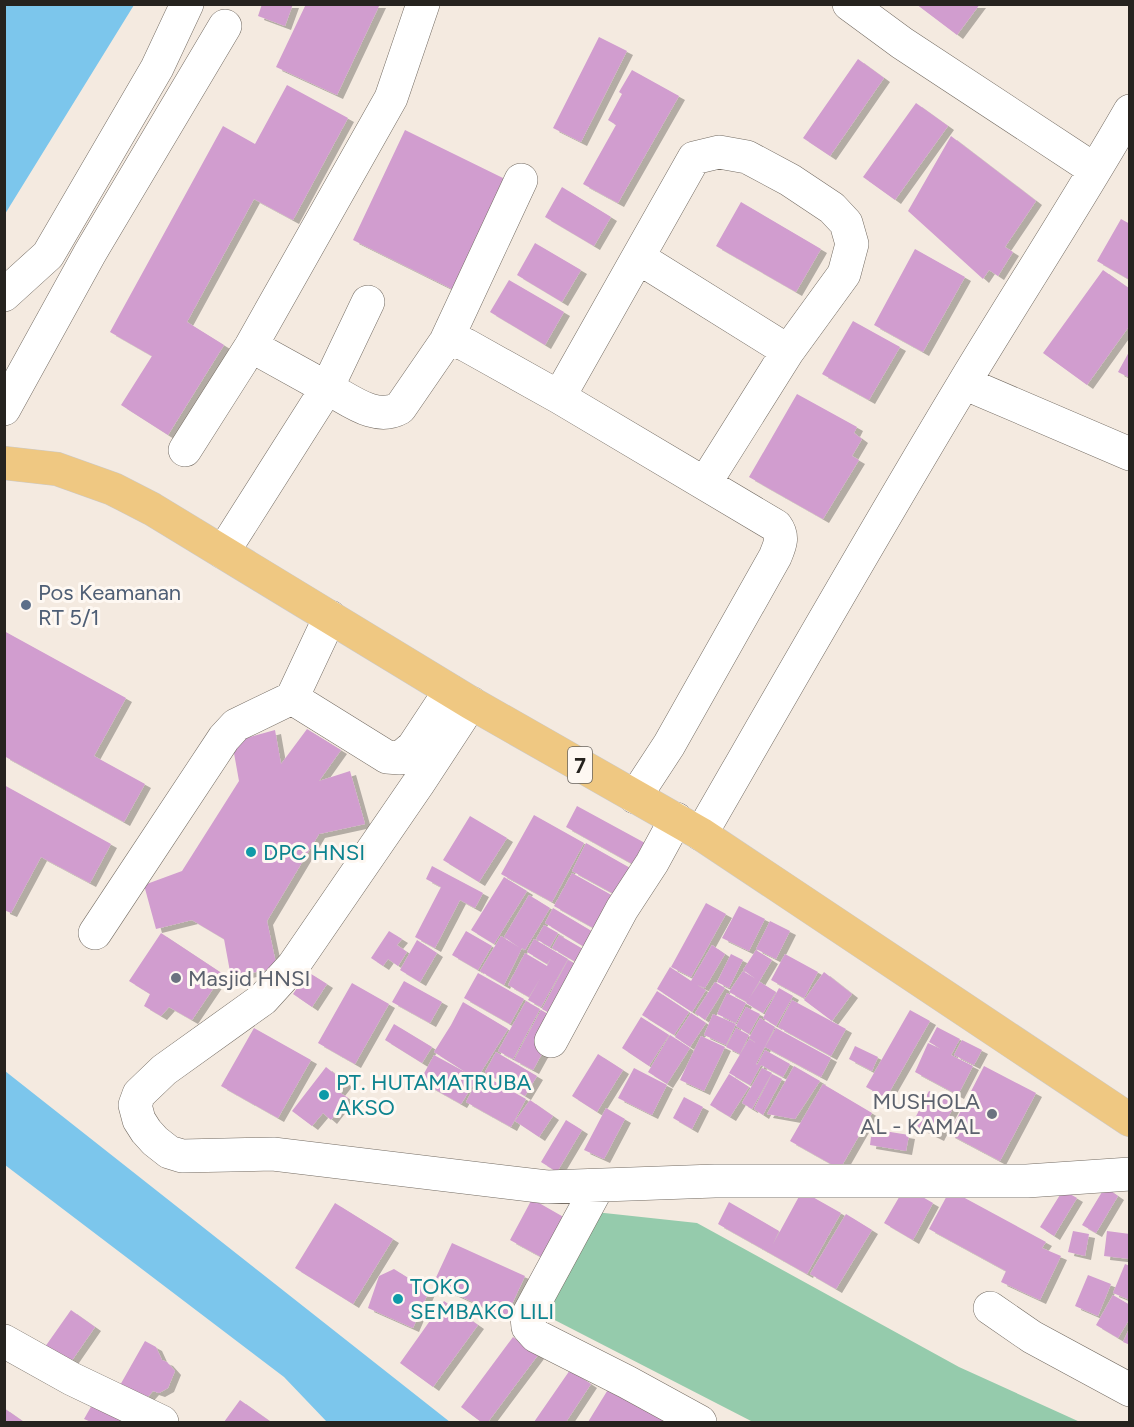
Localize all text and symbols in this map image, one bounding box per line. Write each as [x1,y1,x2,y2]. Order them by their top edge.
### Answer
place label: Pos Keamanan RT 5/1 [38,579,181,631]
marker: Pos Keamanan RT 5/1 [19,598,33,612]
road number: 7 [568,747,592,783]
place label: DPC HNSI [263,839,365,866]
marker: DPC HNSI [244,845,258,859]
place label: Masjid HNSI [188,965,310,992]
marker: Masjid HNSI [169,971,183,985]
place label: PT. HUTAMATRUBA AKSO [336,1069,531,1121]
marker: PT. HUTAMATRUBA AKSO [317,1088,331,1102]
place label: MUSHOLA AL - KAMAL [860,1088,981,1140]
marker: MUSHOLA AL - KAMAL [985,1107,999,1121]
place label: TOKO SEMBAKO LILI [410,1273,554,1325]
marker: TOKO SEMBAKO LILI [391,1292,405,1306]

